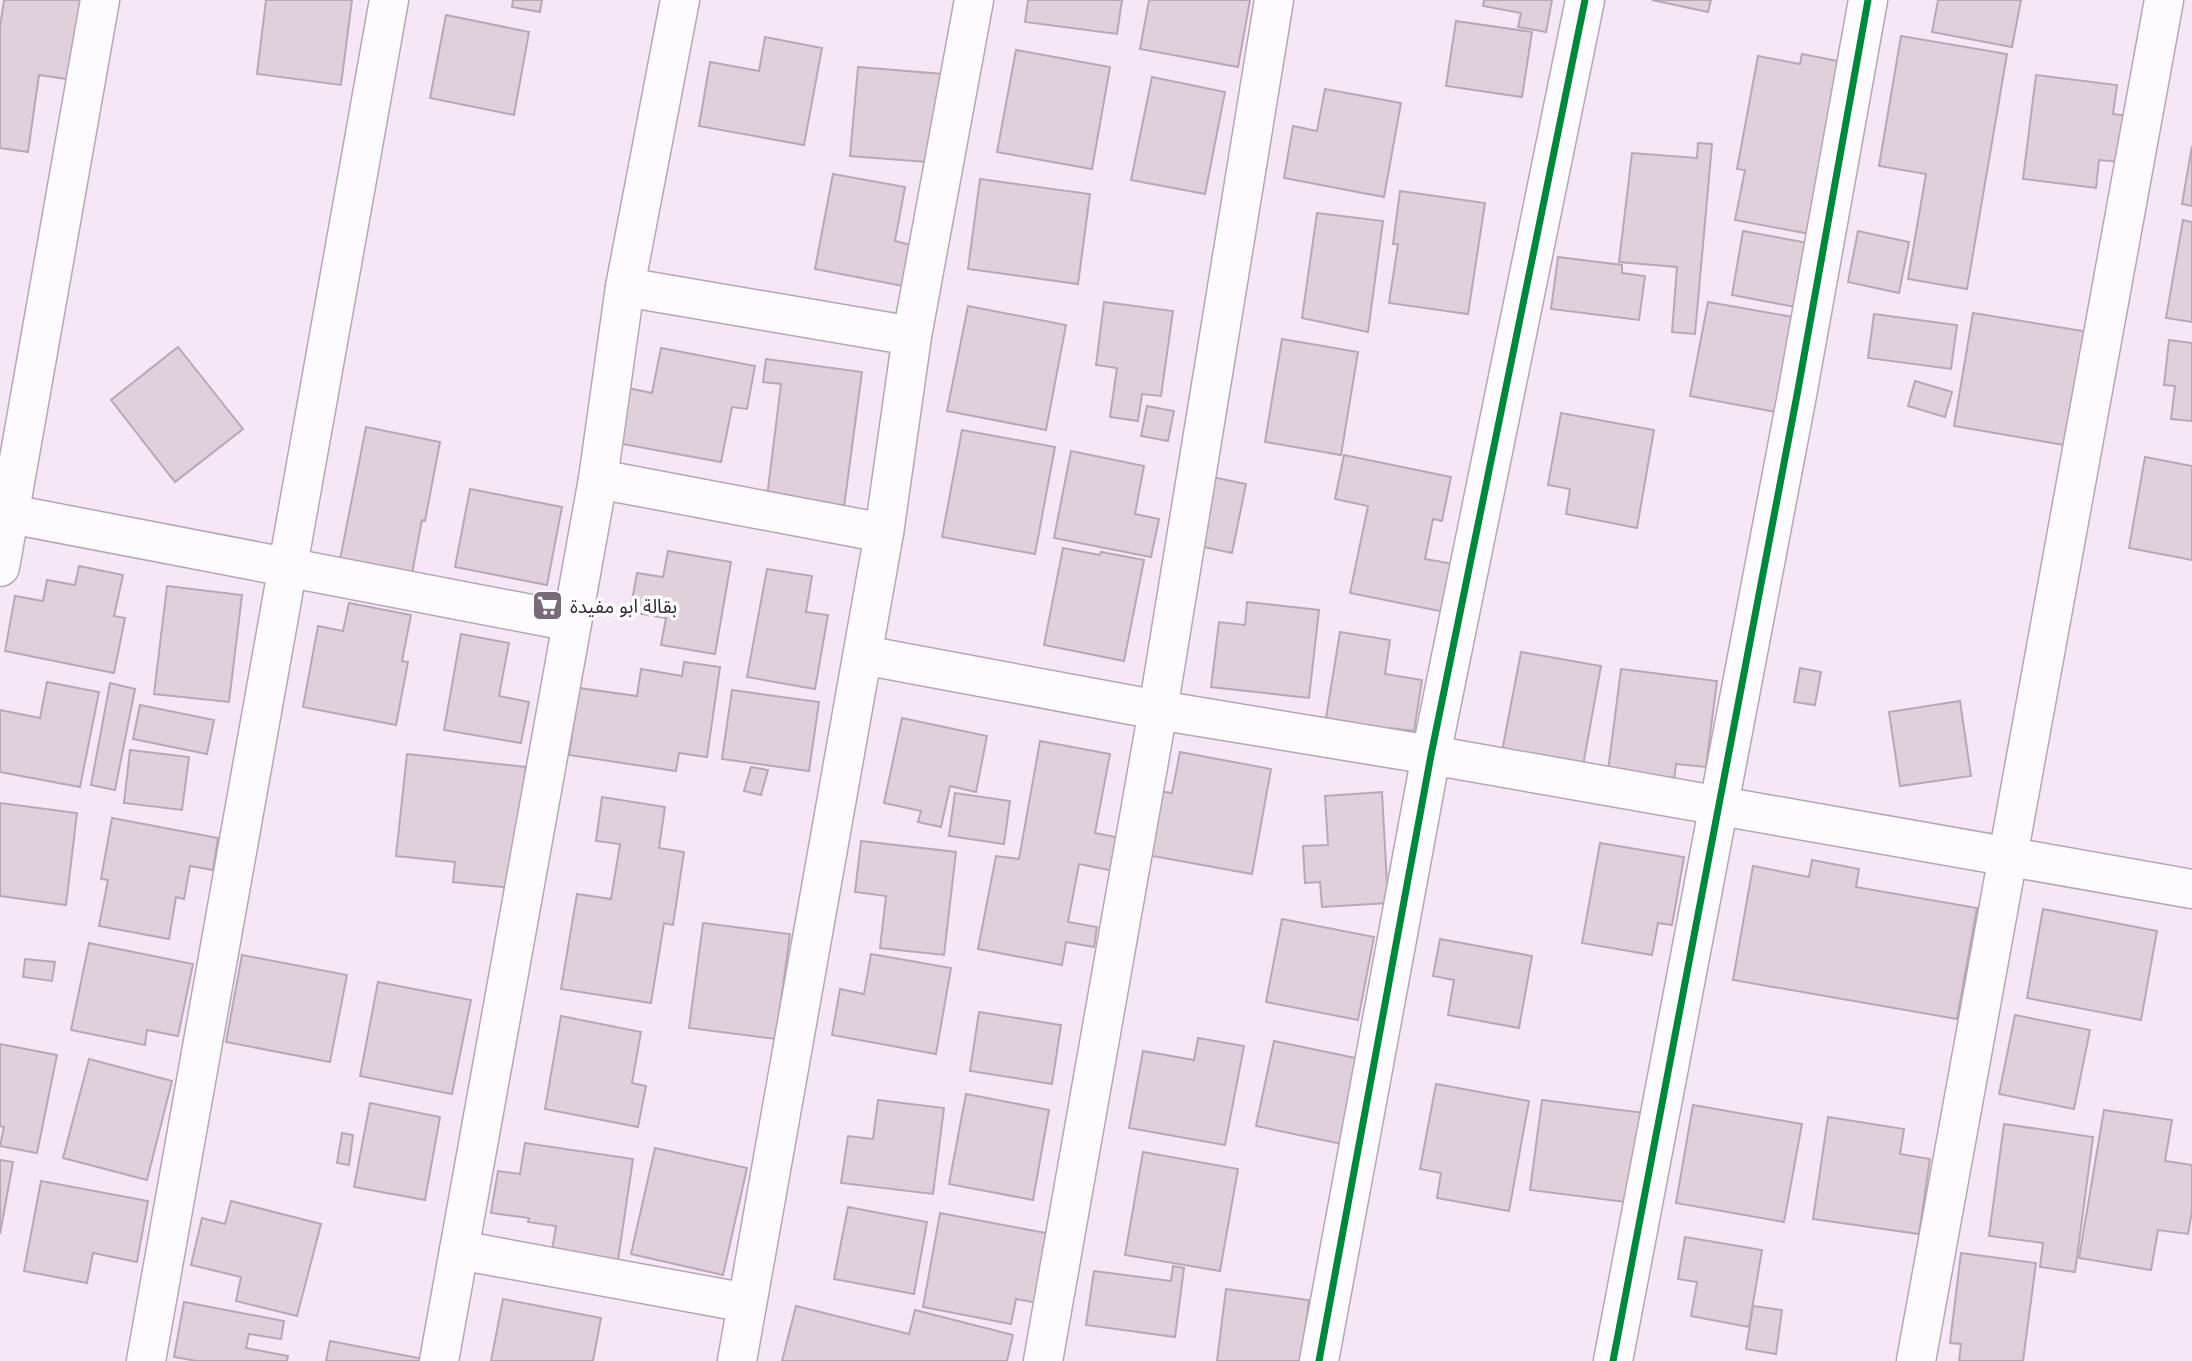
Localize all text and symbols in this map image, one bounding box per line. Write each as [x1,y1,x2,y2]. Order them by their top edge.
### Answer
supermarket icon: بقالة ابو مفيدة [530,589,564,623]
place label: بقالة ابو مفيدة [570,595,677,618]

